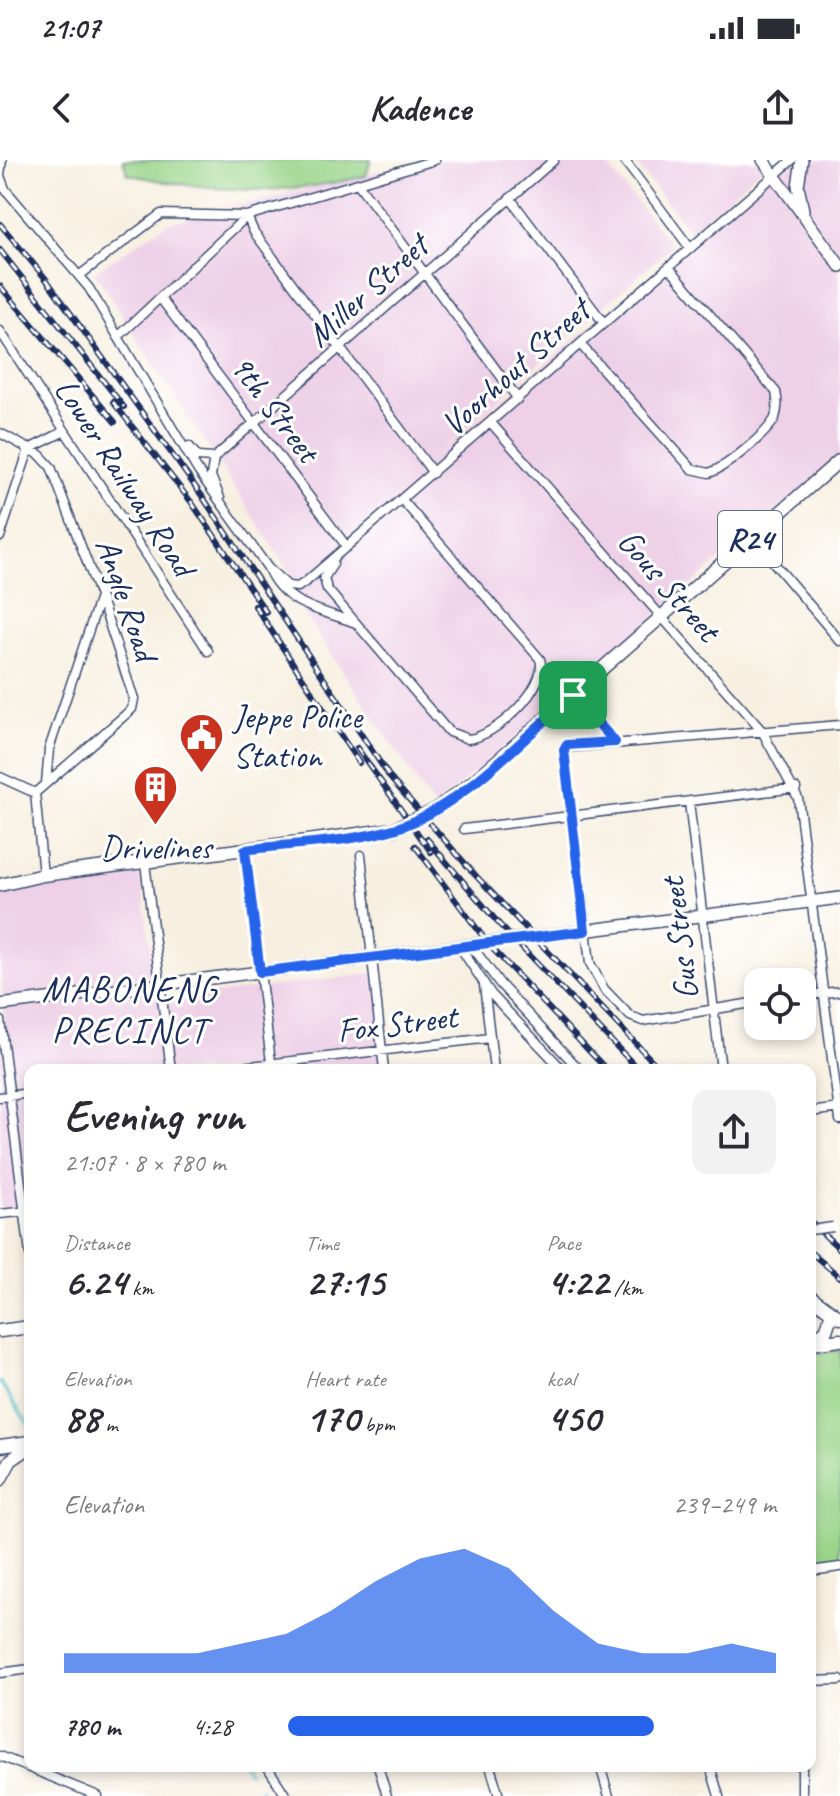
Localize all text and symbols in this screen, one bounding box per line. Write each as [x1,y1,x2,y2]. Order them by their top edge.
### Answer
text: 21:07 [40,9,100,47]
text: Kadence [369,85,471,131]
icon: back [40,86,84,130]
icon: share [756,86,800,130]
street label: Miller Street [298,221,440,356]
street label: Voorhout Street [432,286,602,445]
street label: 9th Street [221,346,332,473]
street label: Lower Railway Road [45,370,207,588]
road number: R24 [718,511,782,567]
street label: Gous Street [609,520,732,653]
street label: Angle Road [86,532,169,670]
pin [539,661,607,729]
icon: arrive [551,673,595,717]
place label: Jeppe Police Station [231,695,364,777]
public building icon: Jeppe Police Station [178,712,226,775]
building icon: Drivelines [132,763,180,826]
place label: Drivelines [100,826,214,869]
street label: Gus Street [650,872,708,1002]
district label: MABONENG PRECINCT [42,966,220,1053]
map controls [744,968,816,1040]
button: locate [744,968,816,1040]
street label: Fox Street [335,994,463,1052]
text: Evening run [64,1088,244,1143]
button: share [692,1090,776,1174]
text: 21:07 · 8 × 780 m [64,1146,225,1179]
text: Distance [64,1229,130,1257]
text: Time [305,1229,339,1257]
text: Pace [547,1229,581,1257]
text: 6.24 [64,1257,127,1307]
text: 27:15 [305,1257,384,1307]
text: 4:22 [547,1257,609,1307]
text: km [127,1274,154,1302]
text: /km [609,1274,643,1302]
text: Elevation [64,1365,132,1393]
text: Heart rate [305,1365,386,1393]
text: kcal [547,1365,576,1393]
text: 88 [64,1393,100,1443]
text: 170 [305,1393,359,1443]
text: 450 [547,1393,600,1443]
text: m [100,1410,118,1438]
text: bpm [359,1410,395,1438]
text: Elevation [64,1488,144,1521]
text: 239–249 m [673,1488,776,1521]
text: 780 m [64,1710,120,1743]
text: 4:28 [192,1710,232,1743]

